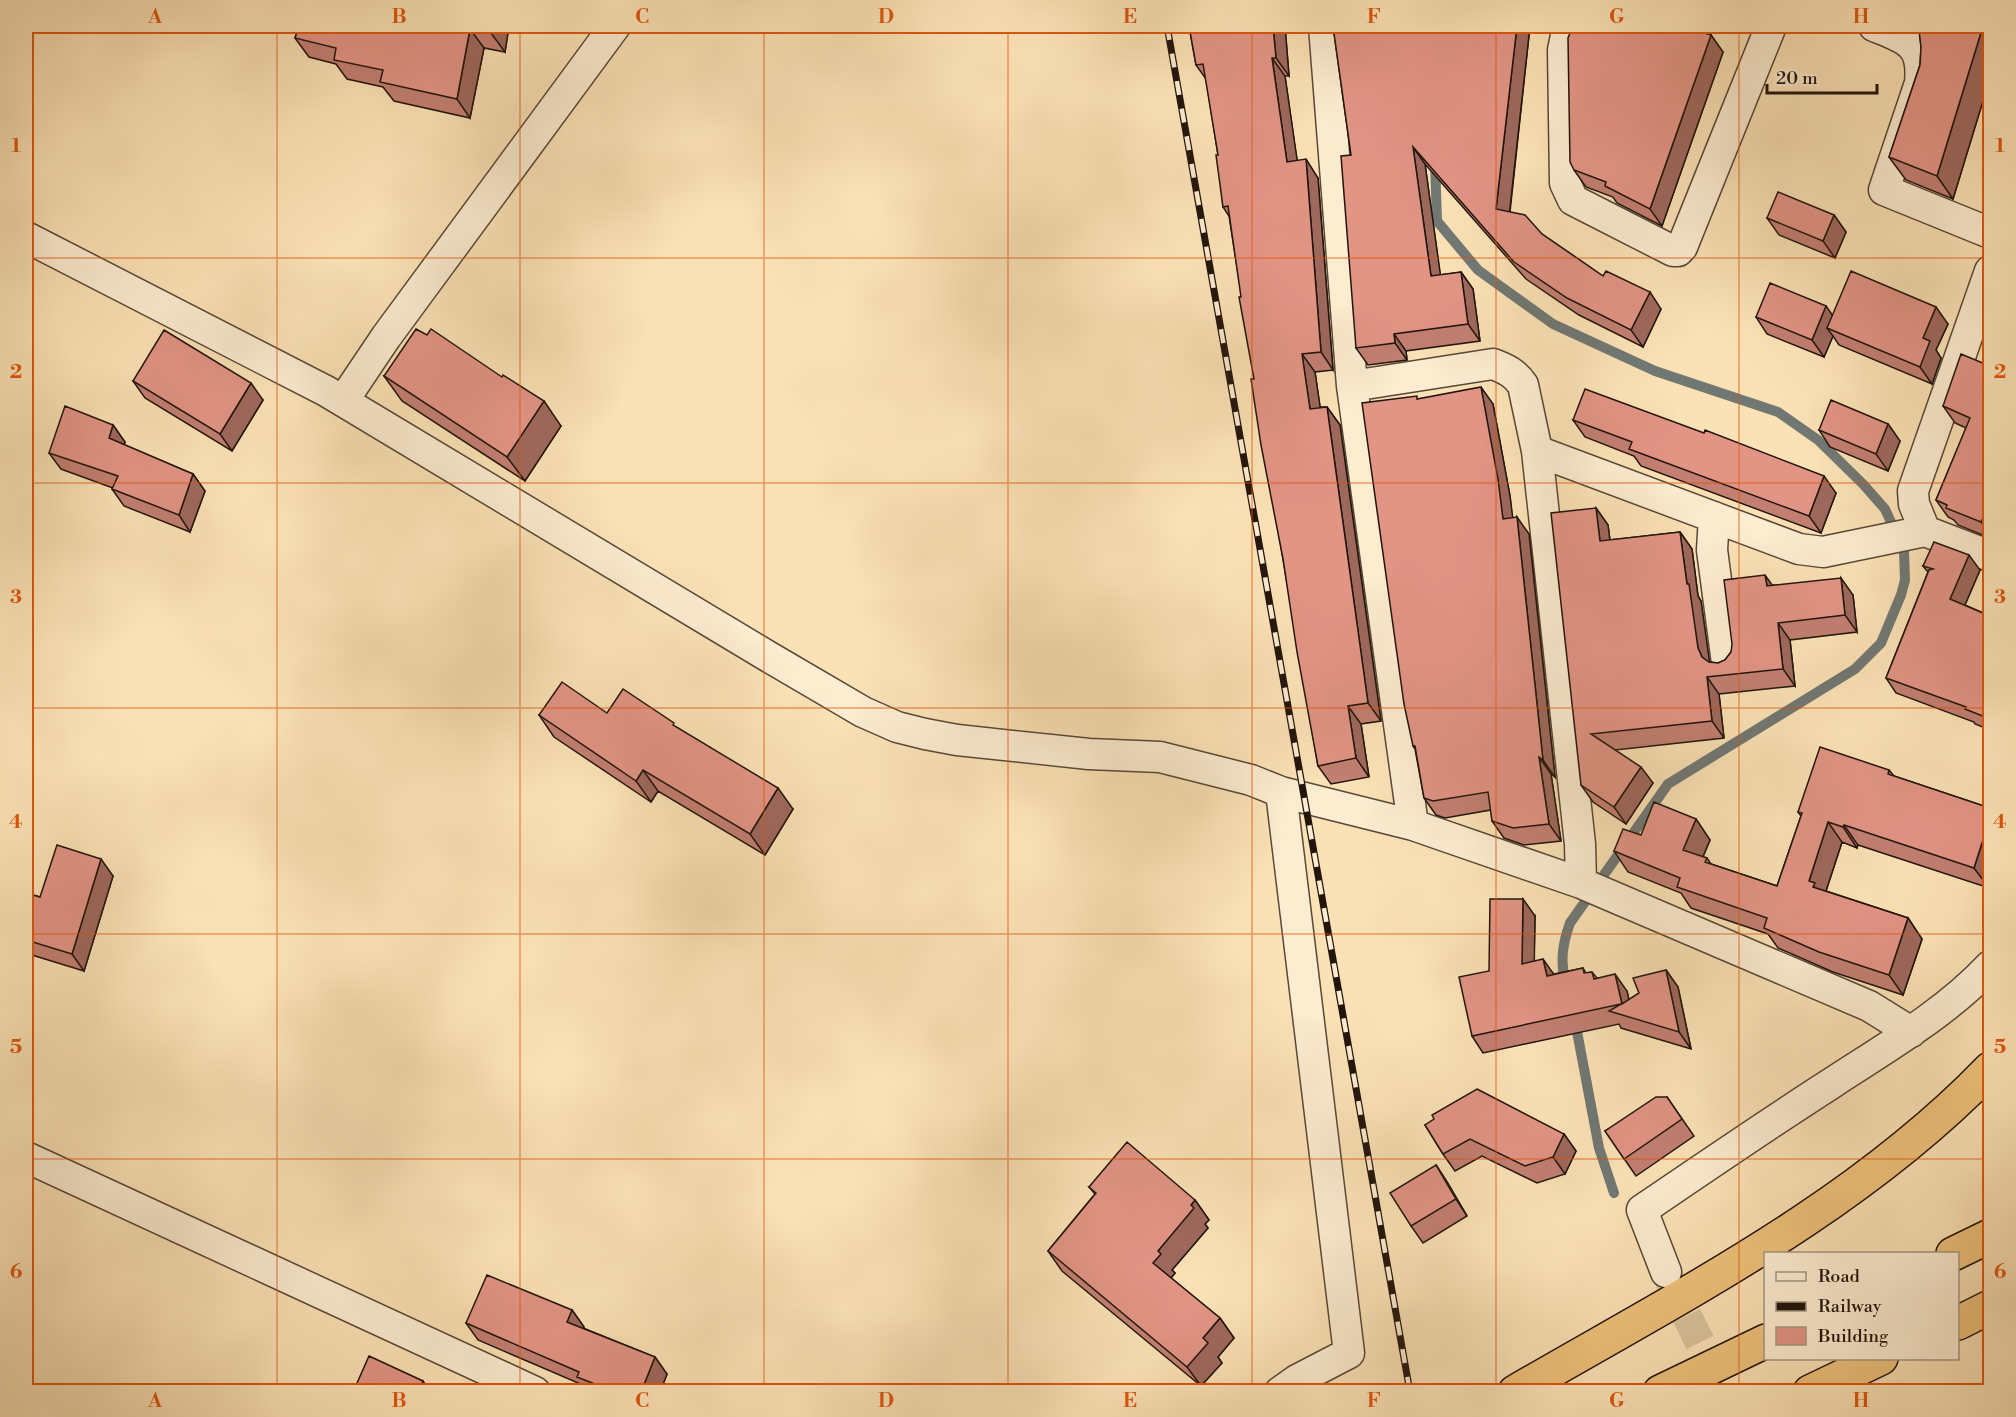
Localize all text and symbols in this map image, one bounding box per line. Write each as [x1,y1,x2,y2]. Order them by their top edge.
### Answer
text: A [147,5,163,30]
text: B [391,5,407,30]
text: C [635,5,649,30]
text: D [878,5,894,30]
text: E [1123,5,1137,30]
text: F [1367,5,1381,30]
text: G [1609,5,1625,30]
text: H [1853,5,1870,30]
scale bar [1767,57,1876,95]
text: 20 m [1776,67,1818,90]
text: 1 [11,134,21,159]
text: 1 [1995,134,2005,159]
text: 2 [10,360,22,385]
text: 2 [1994,360,2006,385]
text: 3 [10,585,22,610]
text: 3 [1994,585,2006,610]
text: 4 [9,810,23,835]
text: 4 [1993,810,2007,835]
text: 5 [10,1035,22,1060]
text: 5 [1994,1035,2006,1060]
legend [1764,1252,1959,1360]
text: 6 [10,1260,23,1285]
text: 6 [1994,1260,2007,1285]
text: Road [1818,1265,1861,1288]
text: Railway [1818,1295,1882,1318]
text: Building [1817,1325,1889,1348]
text: A [147,1389,163,1414]
text: B [391,1389,407,1414]
text: C [635,1389,649,1414]
text: D [878,1389,894,1414]
text: E [1123,1389,1137,1414]
text: F [1367,1389,1381,1414]
text: G [1609,1389,1625,1414]
text: H [1853,1389,1870,1414]

